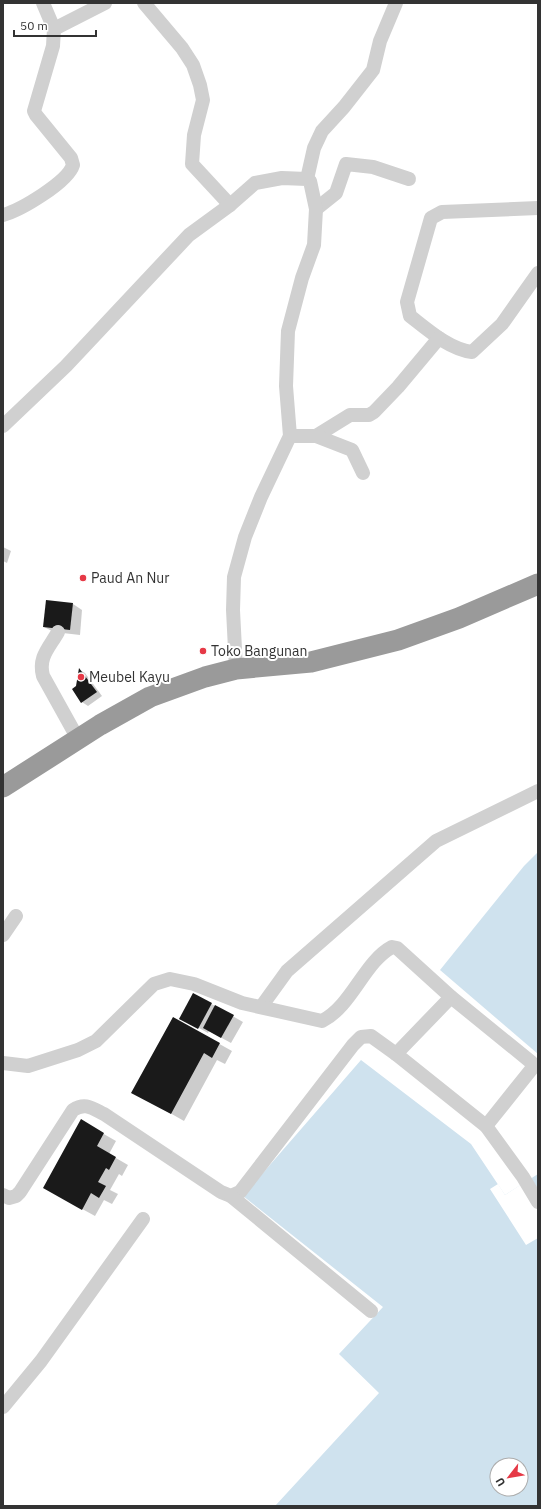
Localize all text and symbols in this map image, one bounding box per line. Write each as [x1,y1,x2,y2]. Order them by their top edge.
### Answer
scale bar [14,12,96,38]
text: 50 m [20,18,48,33]
place label: Paud An Nur [91,569,169,587]
marker: Paud An Nur [78,573,88,583]
place label: Toko Bangunan [211,642,307,660]
marker: Toko Bangunan [198,646,208,656]
place label: Meubel Kayu [89,668,170,686]
marker: Meubel Kayu [76,672,86,682]
north arrow [489,1457,529,1497]
text: U [492,1475,508,1489]

